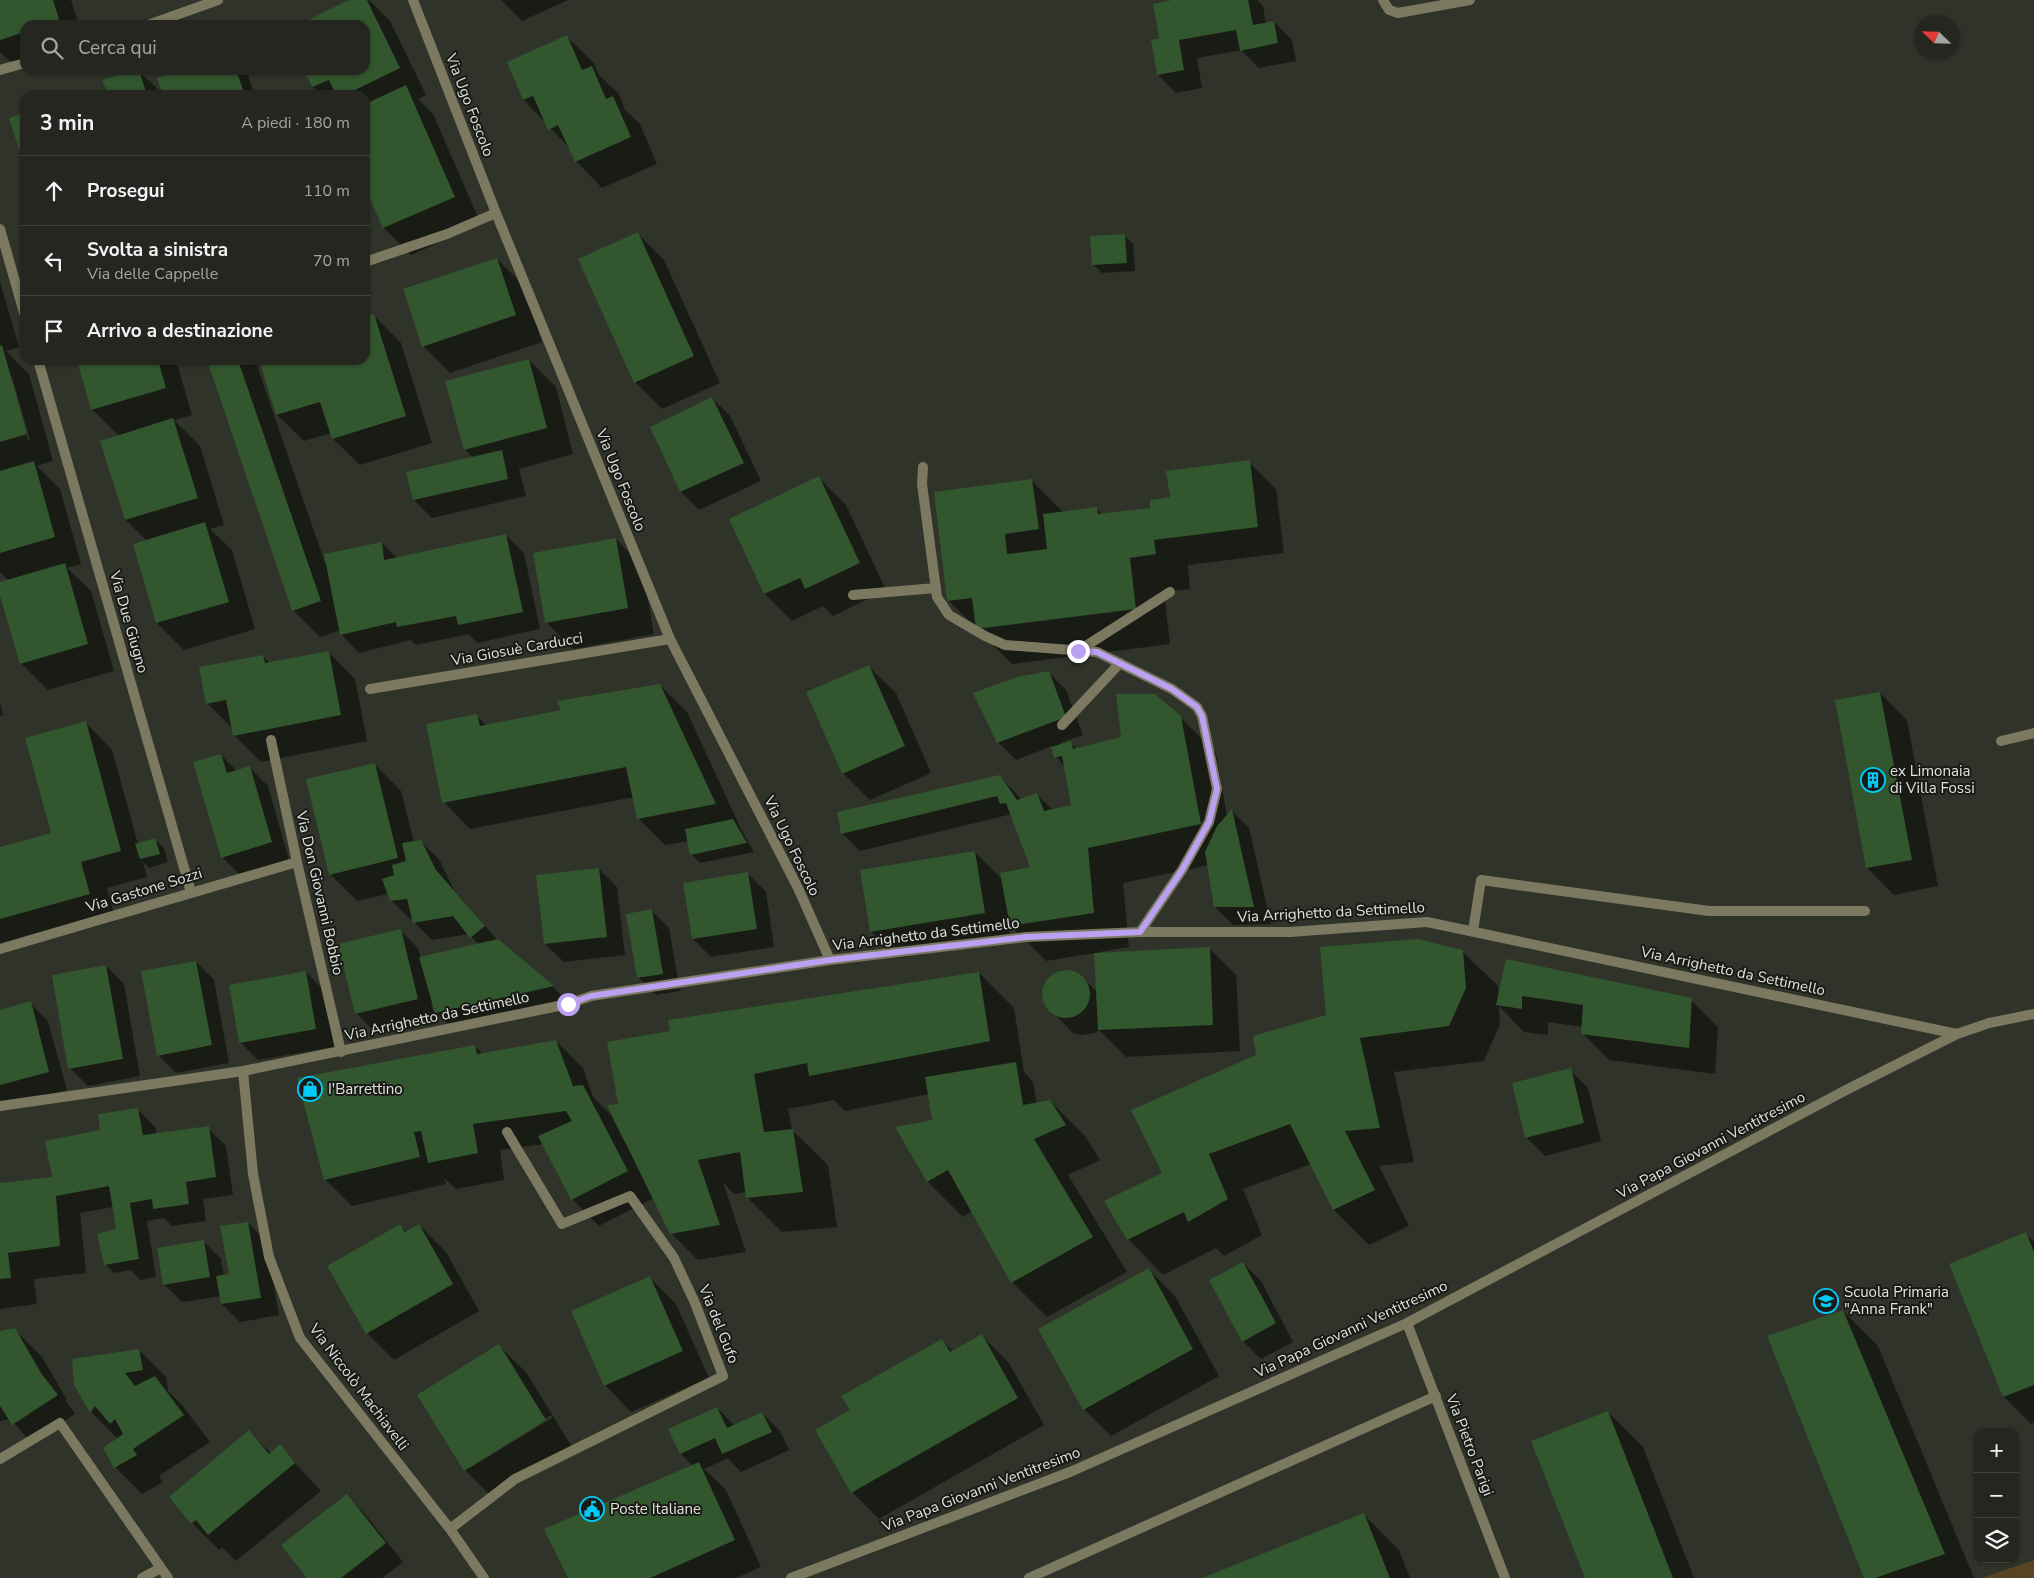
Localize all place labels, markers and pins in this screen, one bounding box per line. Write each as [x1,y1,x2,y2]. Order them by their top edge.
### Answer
place label: ex Limonaia di Villa Fossi [1890,761,1975,798]
building icon: ex Limonaia di Villa Fossi [1860,767,1886,793]
shop icon: I'Barrettino [297,1076,323,1102]
place label: I'Barrettino [328,1079,403,1099]
place label: Scuola Primaria "Anna Frank" [1844,1282,1949,1319]
school or university icon: Scuola Primaria "Anna Frank" [1813,1288,1839,1314]
public building icon: Poste Italiane [579,1496,605,1522]
place label: Poste Italiane [610,1499,701,1519]

